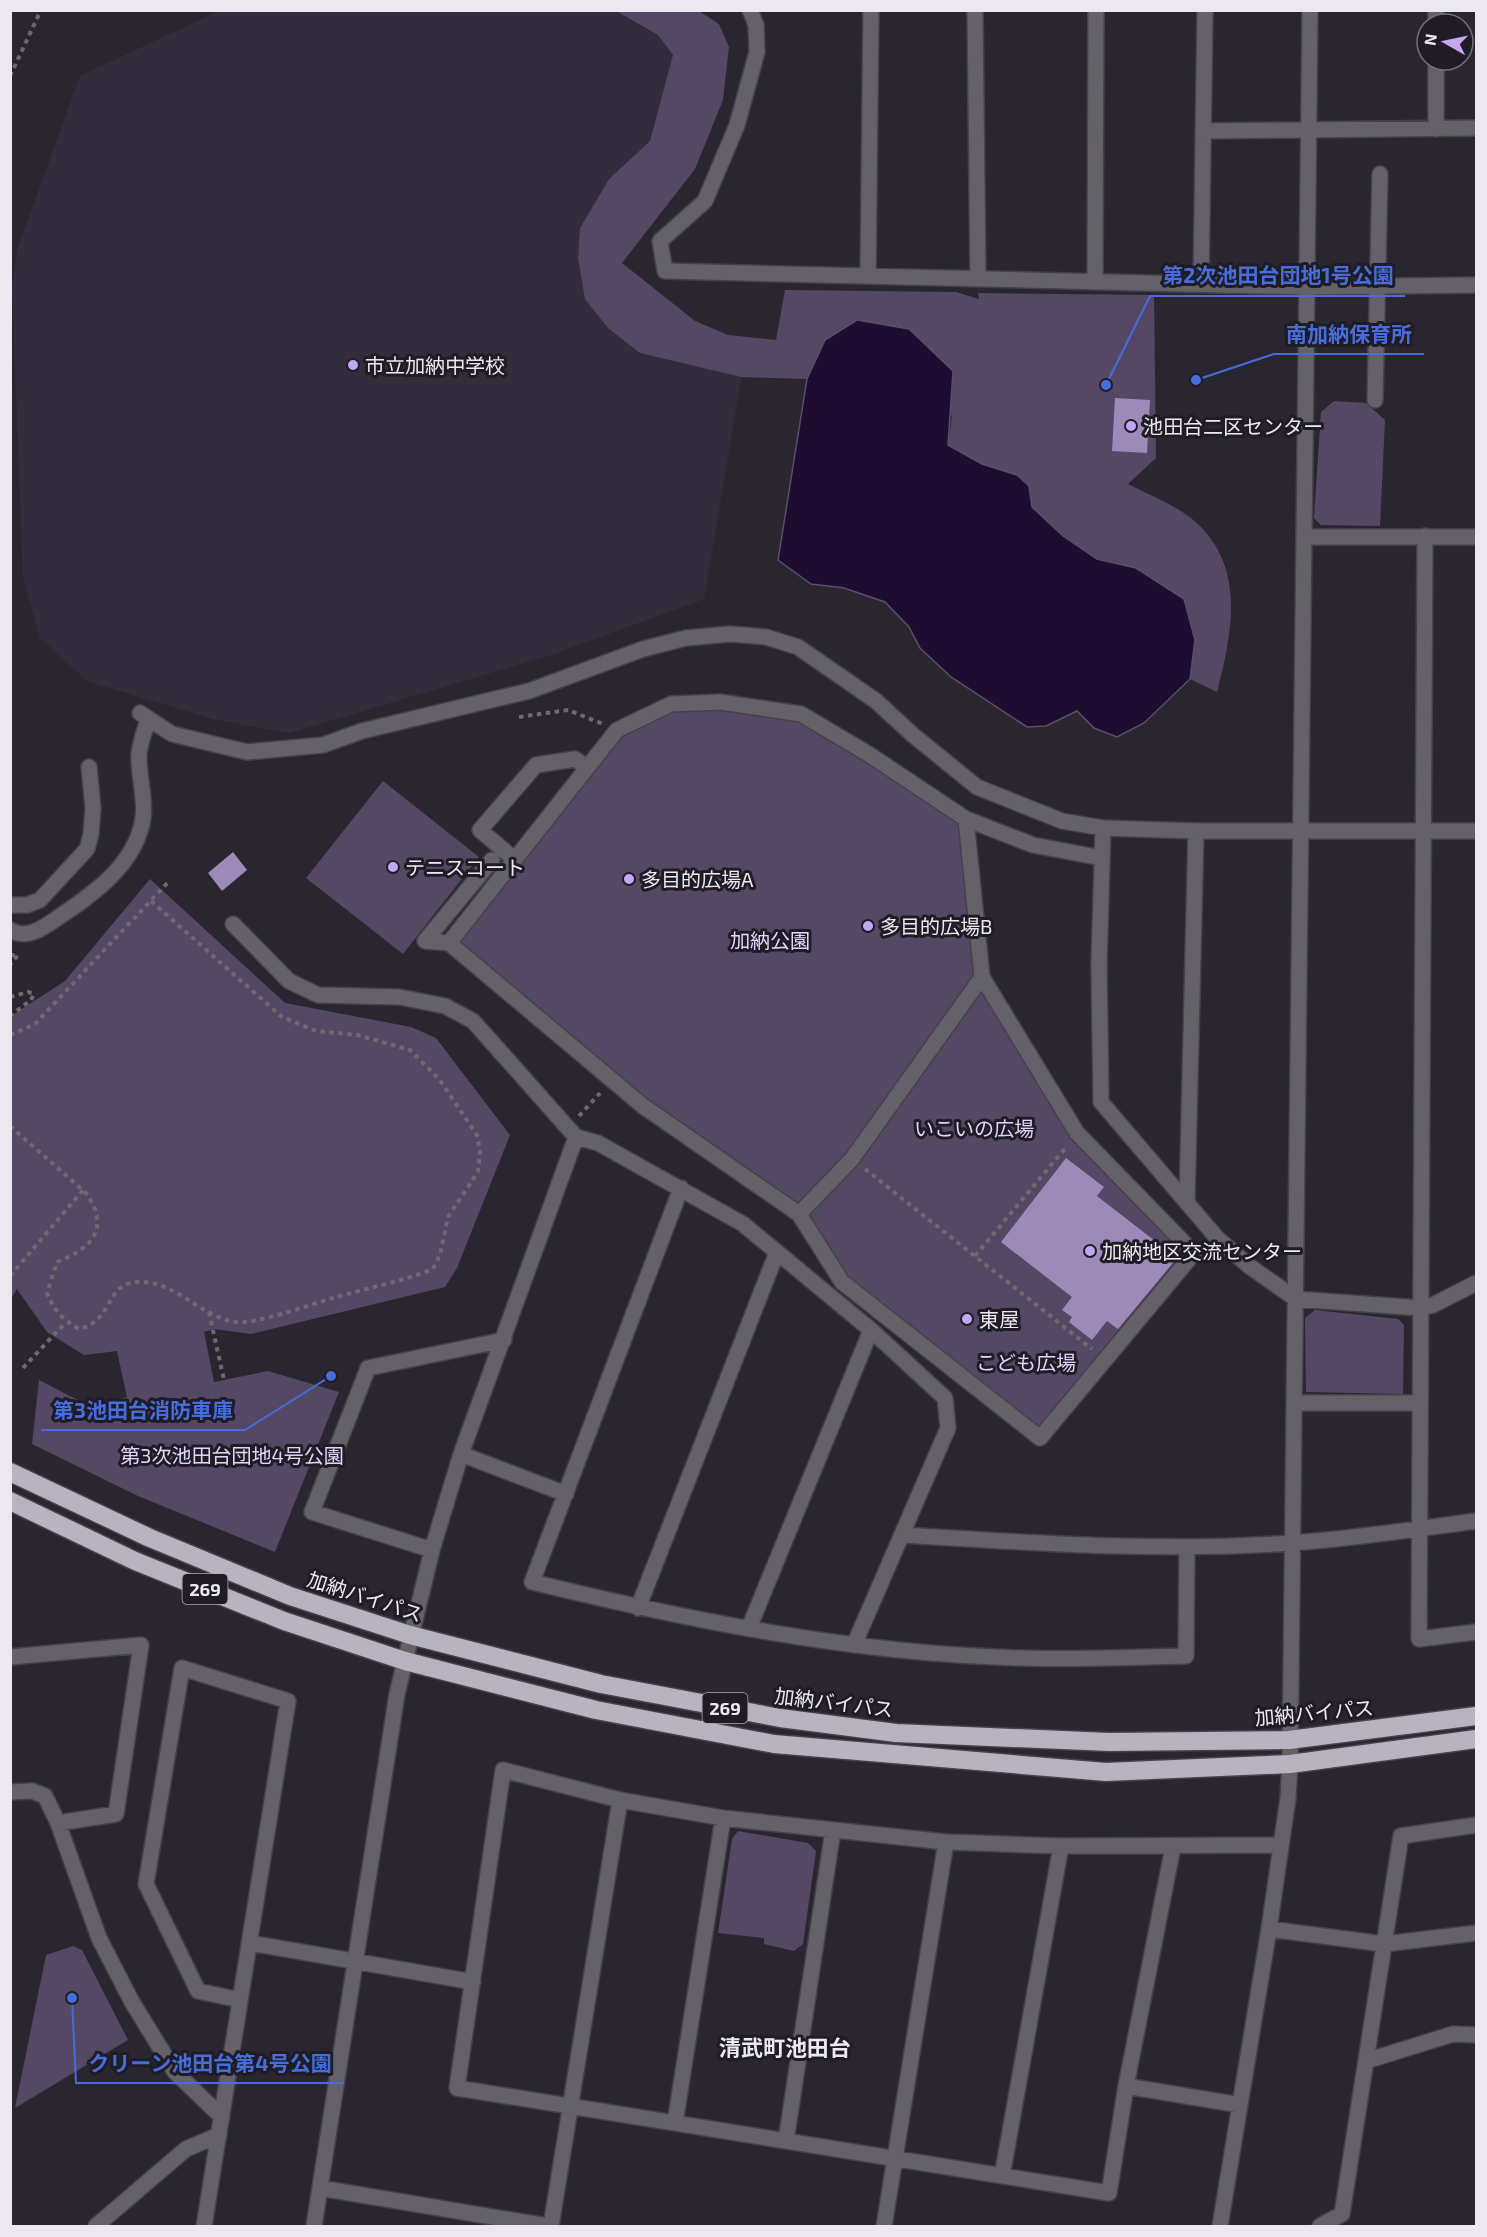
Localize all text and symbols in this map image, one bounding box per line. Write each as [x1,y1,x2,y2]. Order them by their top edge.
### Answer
north arrow [1415,12,1475,72]
text: N [1419,32,1440,47]
callout: 第2次池田台団地1号公園 [1150,257,1405,296]
text: 第2次池田台団地1号公園 [1162,262,1394,287]
callout: 南加納保育所 [1274,315,1424,354]
text: 南加納保育所 [1286,321,1412,346]
place label: 市立加納中学校 [365,353,505,377]
marker: 市立加納中学校 [346,358,360,372]
place label: 池田台二区センター [1143,414,1323,438]
marker: 池田台二区センター [1124,419,1138,433]
place label: テニスコート [405,855,525,879]
marker: テニスコート [386,860,400,874]
place label: 多目的広場A [641,867,754,891]
marker: 多目的広場A [622,872,636,886]
place label: 多目的広場B [880,914,992,938]
marker: 多目的広場B [861,919,875,933]
park label: 加納公園 [730,928,810,952]
park label: いこいの広場 [914,1116,1034,1140]
place label: 加納地区交流センター [1102,1239,1302,1263]
marker: 加納地区交流センター [1083,1244,1097,1258]
place label: 東屋 [979,1307,1019,1331]
marker: 東屋 [960,1312,974,1326]
park label: こども広場 [976,1350,1076,1374]
callout: 第3池田台消防車庫 [41,1391,245,1430]
text: 第3池田台消防車庫 [53,1397,233,1422]
park label: 第3次池田台団地4号公園 [120,1443,344,1467]
street label: 加納バイパス [304,1566,426,1626]
road number: 269 [182,1574,228,1604]
street label: 加納バイパス [773,1683,895,1721]
road number: 269 [702,1693,748,1723]
street label: 加納バイパス [1253,1695,1375,1729]
district label: 清武町池田台 [719,2034,851,2060]
callout: クリーン池田台第4号公園 [76,2044,344,2083]
text: クリーン池田台第4号公園 [88,2050,332,2075]

